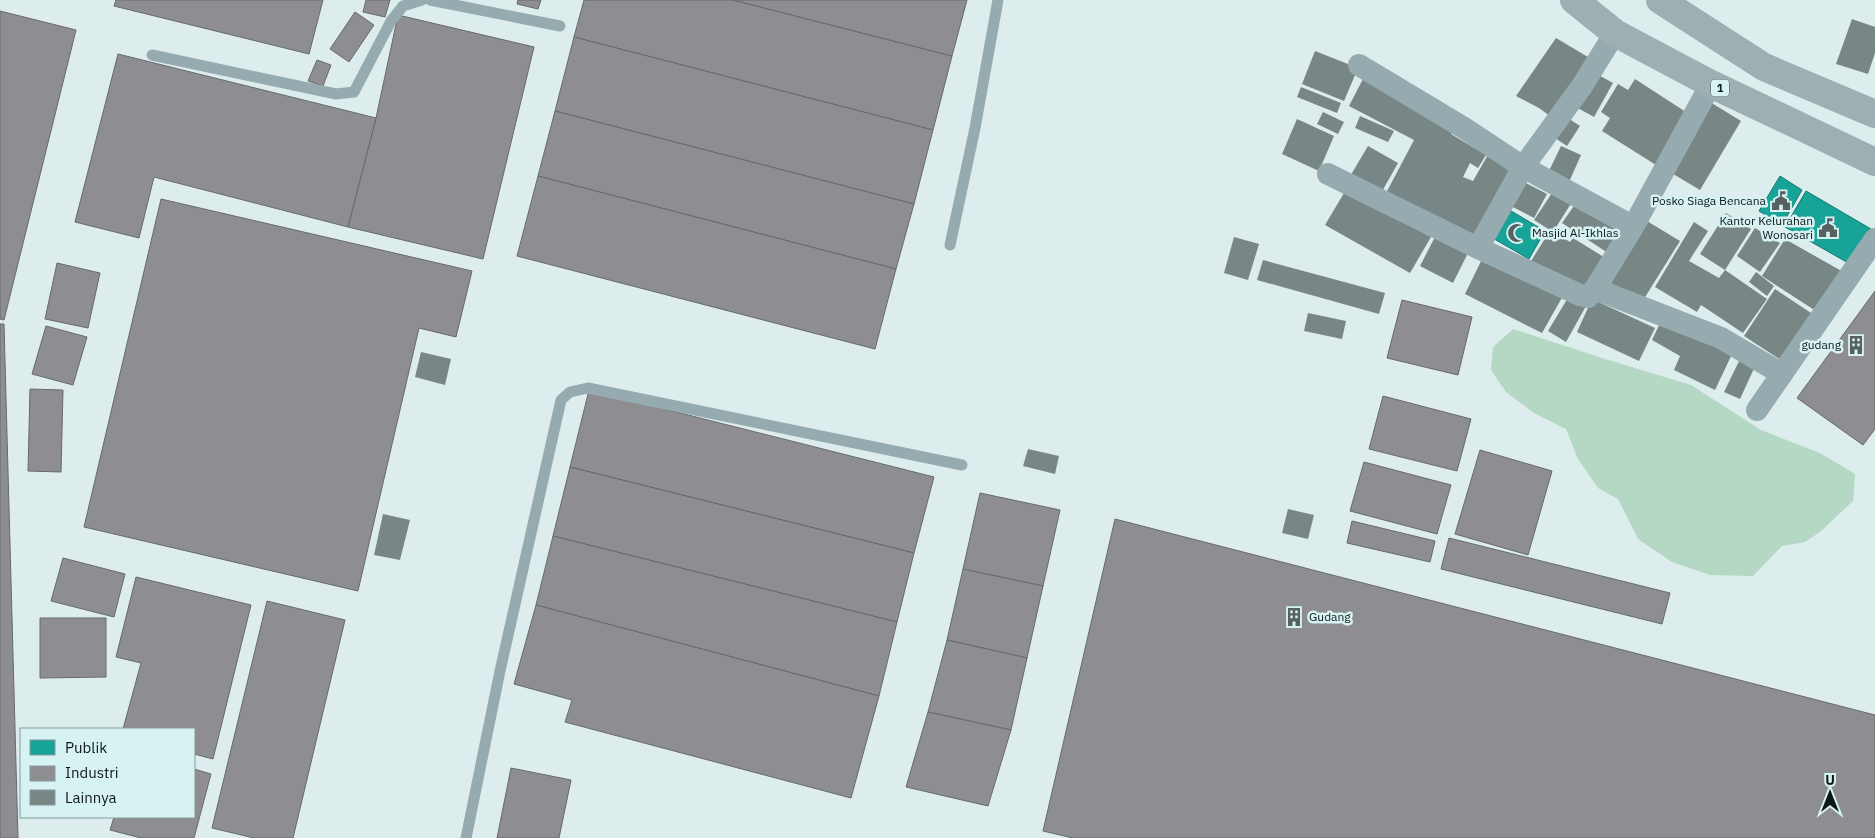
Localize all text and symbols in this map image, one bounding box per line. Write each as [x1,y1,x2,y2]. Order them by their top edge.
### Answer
road number: 1 [1711,80,1729,96]
public building icon: Posko Siaga Bencana [1770,190,1792,212]
place label: Posko Siaga Bencana [1652,193,1767,208]
place label: Kantor Kelurahan Wonosari [1719,213,1813,242]
public building icon: Kantor Kelurahan Wonosari [1817,217,1839,239]
mosque icon: Masjid Al-Ikhlas [1506,222,1528,244]
place label: Masjid Al-Ikhlas [1532,225,1619,240]
building icon: gudang [1845,334,1867,356]
place label: gudang [1801,337,1842,352]
building icon: Gudang [1283,606,1305,628]
place label: Gudang [1309,609,1351,624]
legend [20,728,195,818]
text: Publik [65,738,107,757]
text: Industri [65,763,118,782]
north arrow [1805,768,1855,818]
text: U [1825,771,1835,789]
text: Lainnya [65,788,116,807]

